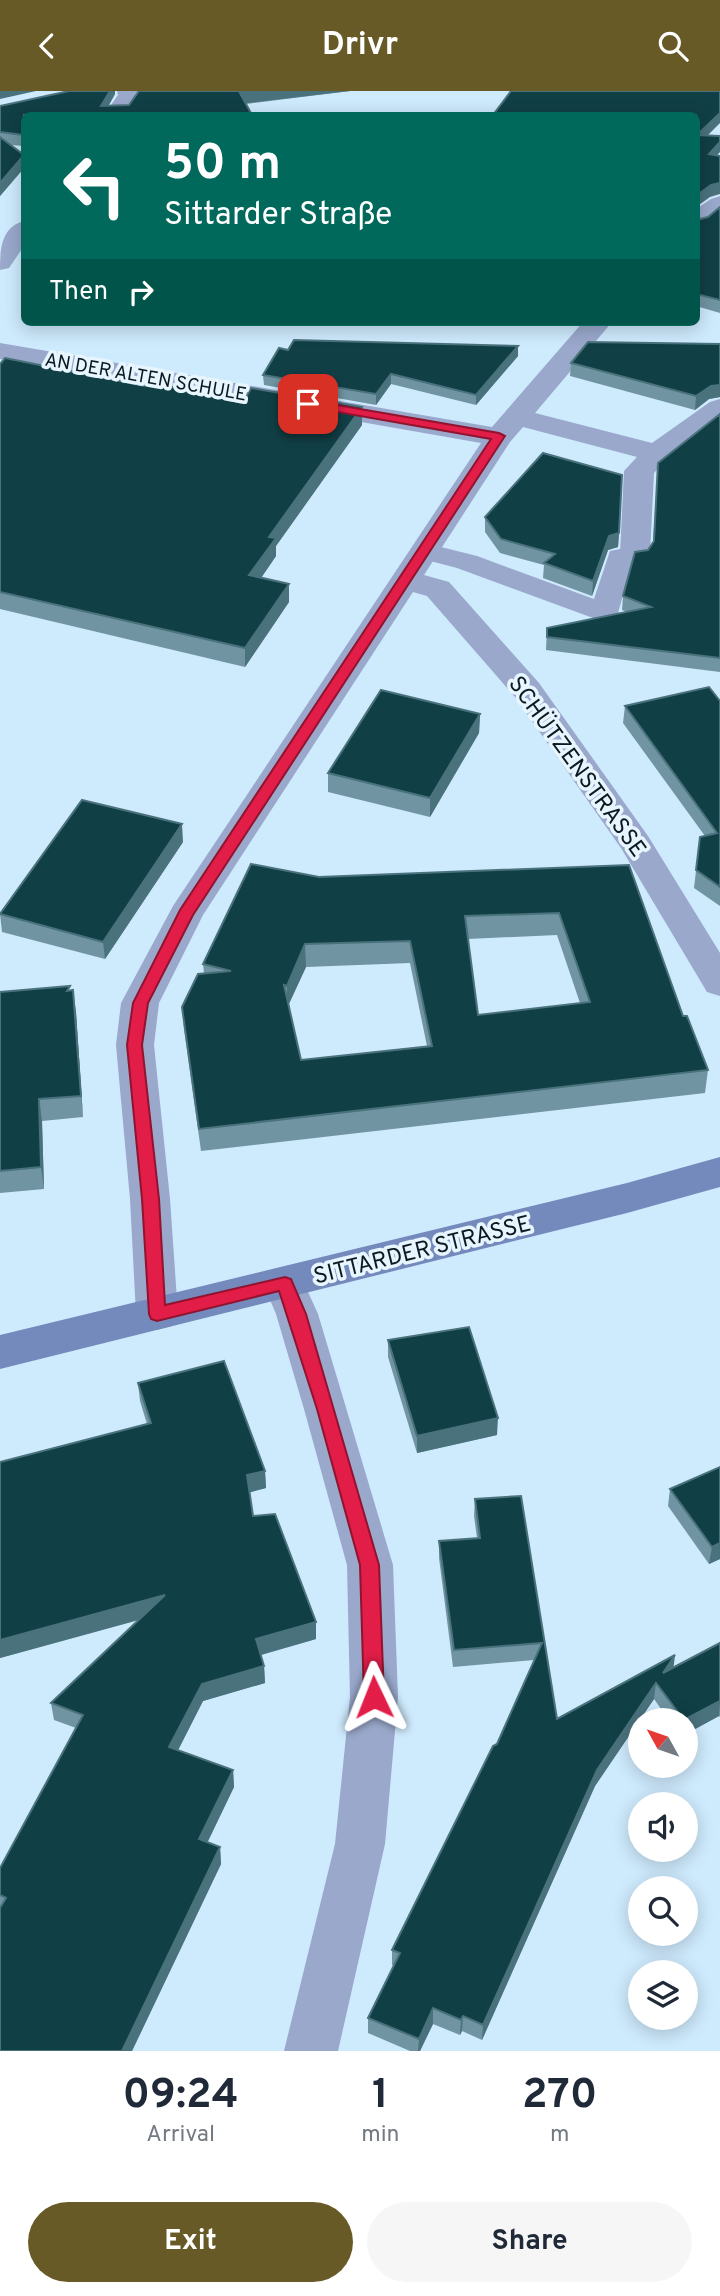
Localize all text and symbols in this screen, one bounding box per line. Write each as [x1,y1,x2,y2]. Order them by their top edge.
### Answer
text: Drivr [322,26,398,66]
icon: back [28,27,66,65]
icon: search [654,27,692,65]
text: 50 m [164,135,281,197]
icon: left [49,140,140,231]
text: Sittarder Straße [164,196,392,236]
icon: right [122,273,160,311]
text: Then [49,276,108,309]
street label: AN DER ALTEN SCHULE [43,348,248,408]
pin [278,374,338,434]
icon: arrive [289,385,327,423]
street label: SCHÜTZENSTRASSE [501,671,652,864]
street label: SITTARDER STRASSE [311,1210,534,1292]
position arrow [337,1660,411,1734]
north arrow [628,1708,698,1778]
map controls [628,1708,698,2030]
button: sound [628,1792,698,1862]
button: search [628,1876,698,1946]
button: layers [628,1960,698,2030]
text: 09:24 [122,2070,239,2123]
text: 1 [372,2070,389,2123]
text: 270 [522,2070,598,2123]
text: Arrival [146,2121,215,2150]
text: min [361,2121,400,2150]
text: m [550,2121,570,2150]
button: Exit [28,2202,353,2282]
button: Share [367,2202,692,2282]

